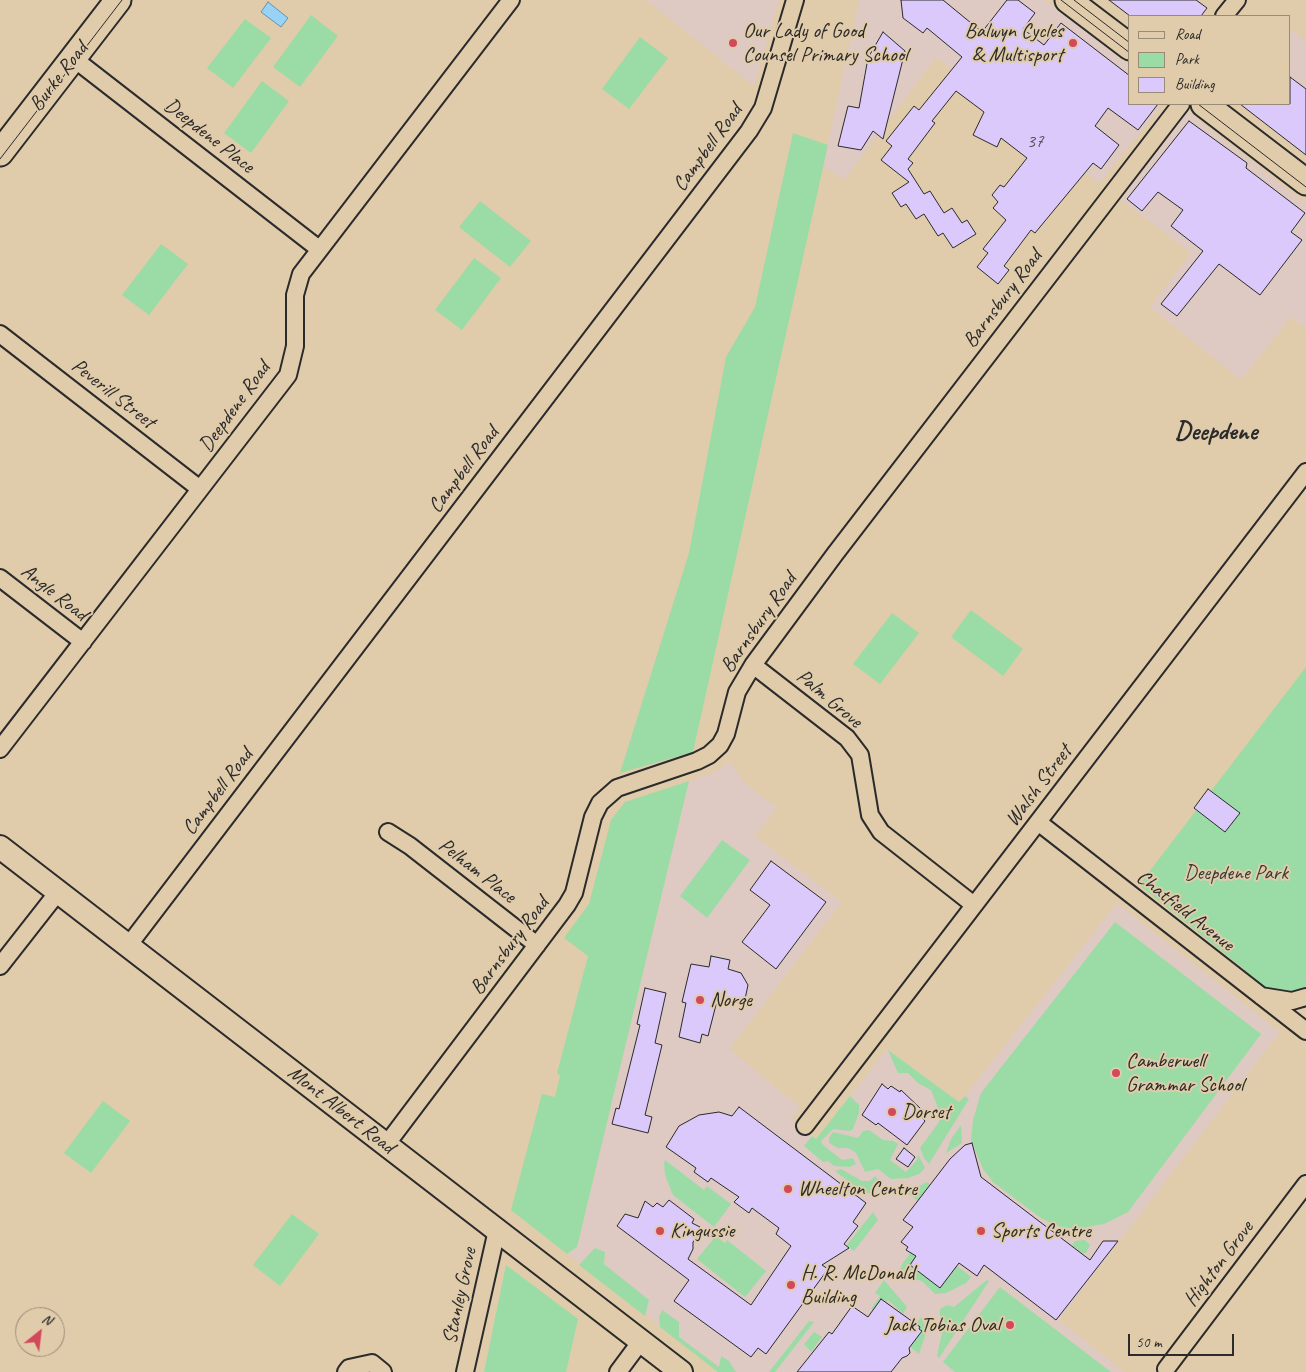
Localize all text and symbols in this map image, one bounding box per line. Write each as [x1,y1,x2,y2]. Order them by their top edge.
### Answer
legend [1128,15,1291,105]
place label: Our Lady of Good Counsel Primary School [743,18,908,68]
place label: Balwyn Cycles & Multisport [965,18,1063,68]
text: Road [1175,25,1200,44]
street label: Burke Road [24,37,94,117]
marker: Our Lady of Good Counsel Primary School [727,37,739,49]
marker: Balwyn Cycles & Multisport [1067,37,1079,49]
text: Park [1175,50,1199,69]
text: Building [1175,75,1214,94]
street label: Deepdene Place [159,93,259,179]
street label: Campbell Road [668,99,748,197]
house number: 37 [1026,131,1044,153]
street label: Barnsbury Road [958,245,1048,353]
street label: Peverill Street [66,353,160,435]
street label: Deepdene Road [194,357,276,457]
district label: Deepdene [1175,416,1257,448]
street label: Campbell Road [423,422,505,518]
street label: Angle Road [16,559,92,627]
street label: Barnsbury Road [715,568,803,678]
street label: Palm Grove [791,664,867,734]
street label: Walsh Street [1000,740,1078,832]
street label: Campbell Road [177,744,259,840]
street label: Pelham Place [433,833,521,909]
park label: Deepdene Park [1184,860,1288,886]
street label: Chatfield Avenue [1131,865,1239,957]
street label: Barnsbury Road [465,892,555,1000]
place label: Norge [710,987,752,1013]
marker: Norge [694,994,706,1006]
place label: Camberwell Grammar School [1126,1048,1244,1098]
street label: Mont Albert Road [282,1060,400,1160]
marker: Camberwell Grammar School [1110,1067,1122,1079]
place label: Dorset [902,1099,950,1125]
marker: Dorset [886,1106,898,1118]
place label: Wheelton Centre [798,1176,917,1202]
marker: Wheelton Centre [782,1183,794,1195]
street label: Highton Grove [1179,1216,1259,1312]
place label: Kingussie [670,1218,734,1244]
place label: Sports Centre [991,1218,1091,1244]
marker: Kingussie [654,1225,666,1237]
marker: Sports Centre [975,1225,987,1237]
street label: Stanley Grove [438,1246,482,1346]
place label: H. R. McDonald Building [801,1260,914,1310]
marker: H. R. McDonald Building [785,1279,797,1291]
north arrow [15,1307,65,1357]
text: N [39,1310,55,1329]
place label: Jack Tobias Oval [885,1312,1000,1338]
marker: Jack Tobias Oval [1004,1319,1016,1331]
scale bar [1131,1324,1237,1356]
text: 50 m [1136,1333,1162,1352]

